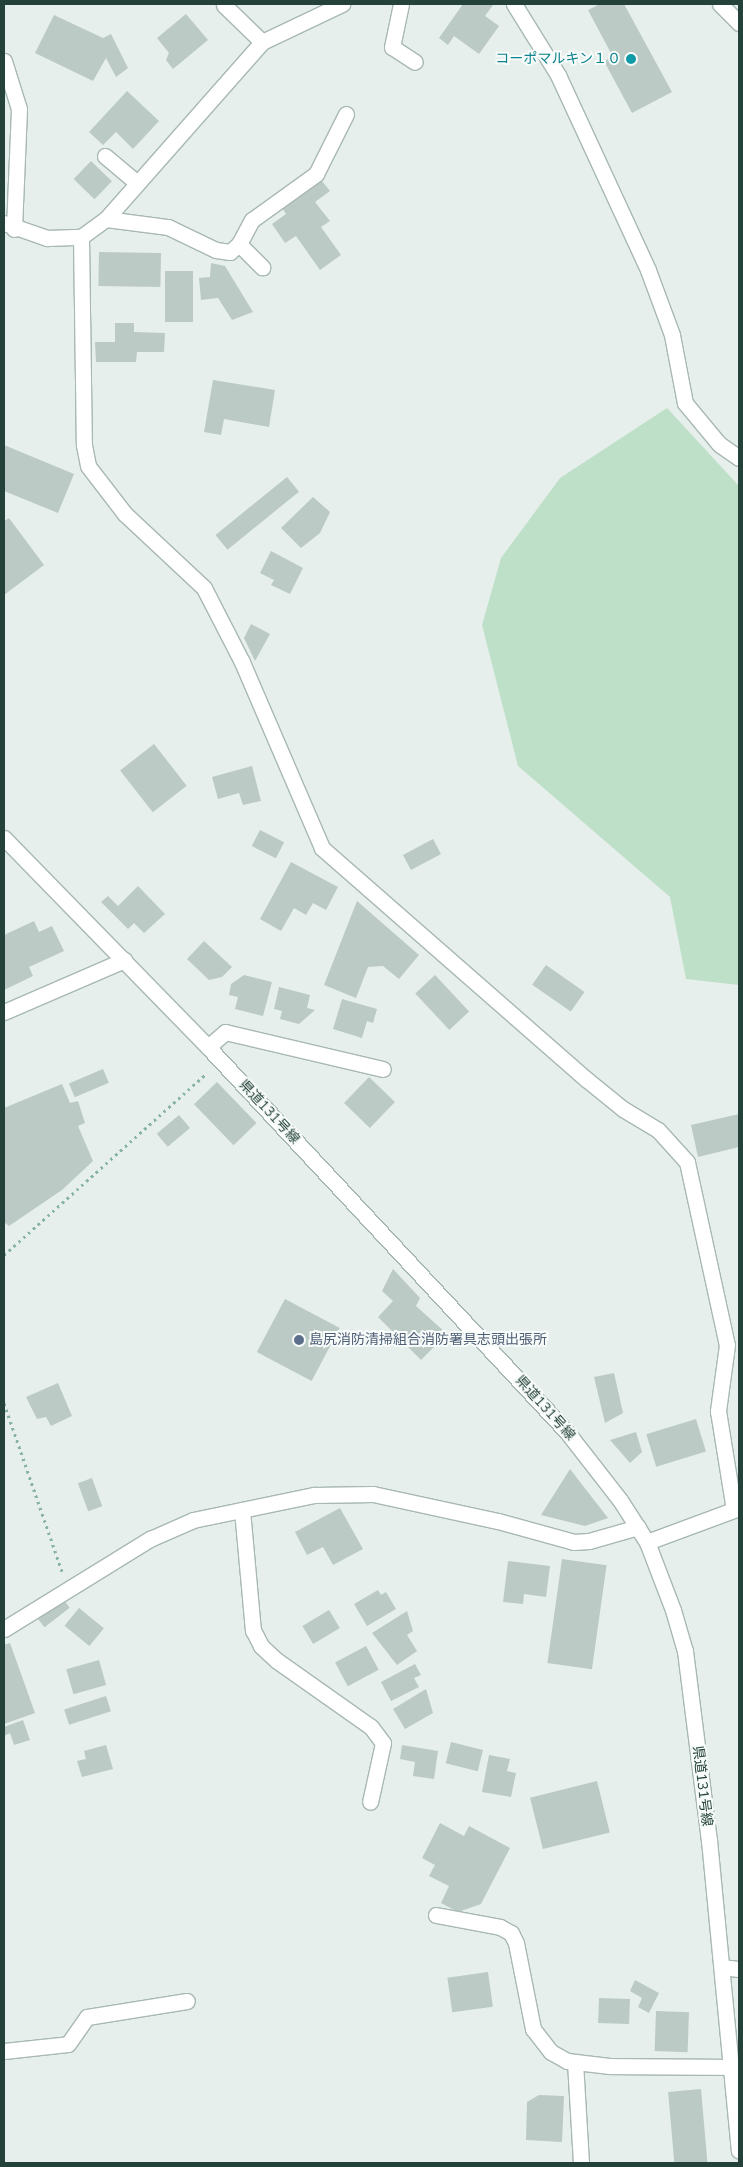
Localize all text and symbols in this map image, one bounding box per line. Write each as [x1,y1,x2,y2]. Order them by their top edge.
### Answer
place label: コーポマルキン１０ [495,51,621,67]
marker: コーポマルキン１０ [625,53,637,65]
street label: 県道131号線 [235,1077,303,1147]
place label: 島尻消防清掃組合消防署具志頭出張所 [309,1332,547,1348]
marker: 島尻消防清掃組合消防署具志頭出張所 [293,1334,305,1346]
street label: 県道131号線 [512,1372,578,1444]
street label: 県道131号線 [689,1745,715,1827]

